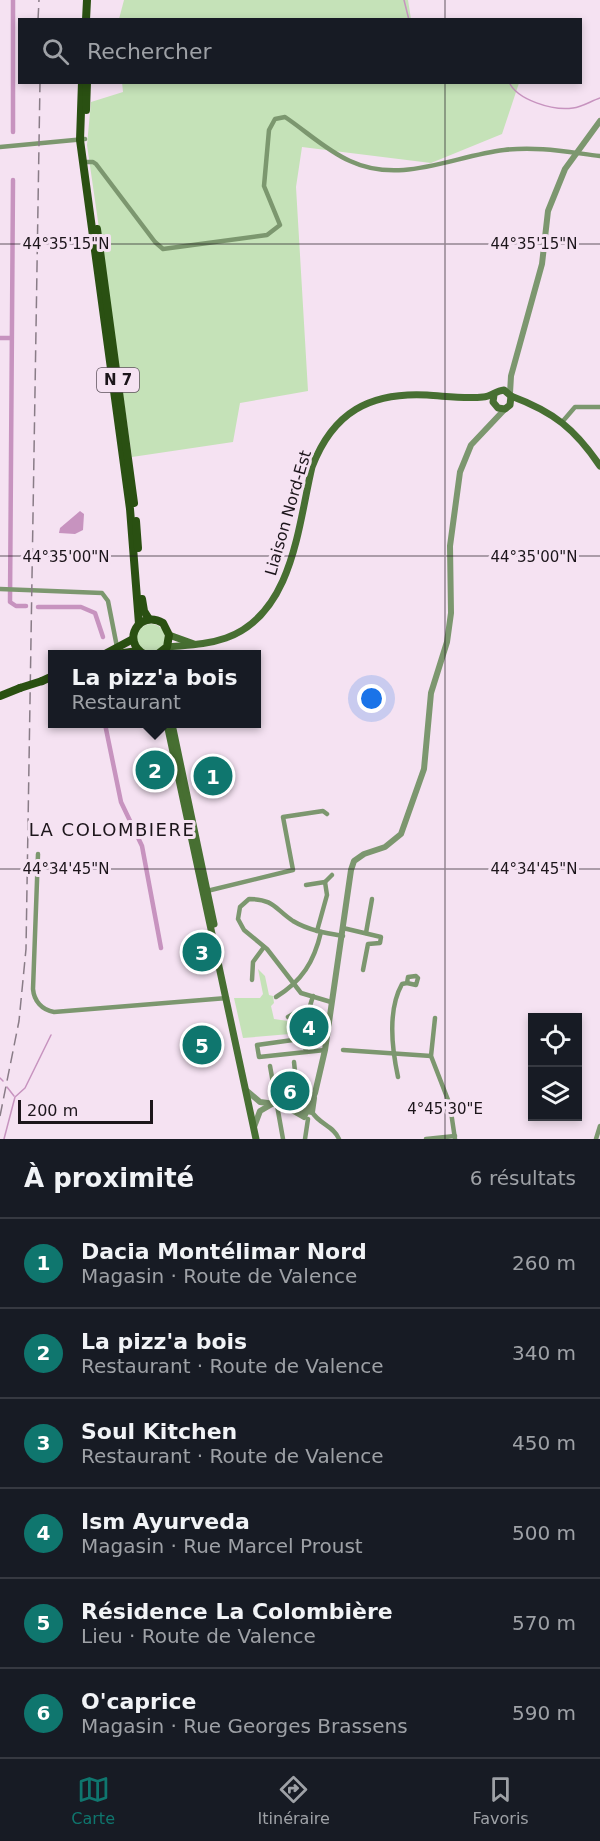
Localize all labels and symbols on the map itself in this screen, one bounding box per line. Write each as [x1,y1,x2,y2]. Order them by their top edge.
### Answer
text: 44°35'15"N [22,235,110,253]
text: 44°35'15"N [490,235,578,253]
road number: N 7 [97,368,139,392]
street label: Liaison Nord-Est [261,448,315,578]
text: 44°35'00"N [22,548,110,566]
text: 44°35'00"N [490,548,578,566]
your location [357,684,386,713]
pin: 2 [136,748,174,792]
pin: 1 [194,754,232,798]
district label: LA COLOMBIERE [29,819,195,840]
text: 44°34'45"N [22,860,110,878]
text: 44°34'45"N [490,860,578,878]
pin: 3 [182,930,222,974]
pin: 4 [290,1004,328,1050]
pin: 5 [182,1022,222,1068]
pin: 6 [270,1068,310,1114]
scale bar [18,1097,153,1124]
text: 4°45'30"E [407,1100,483,1118]

